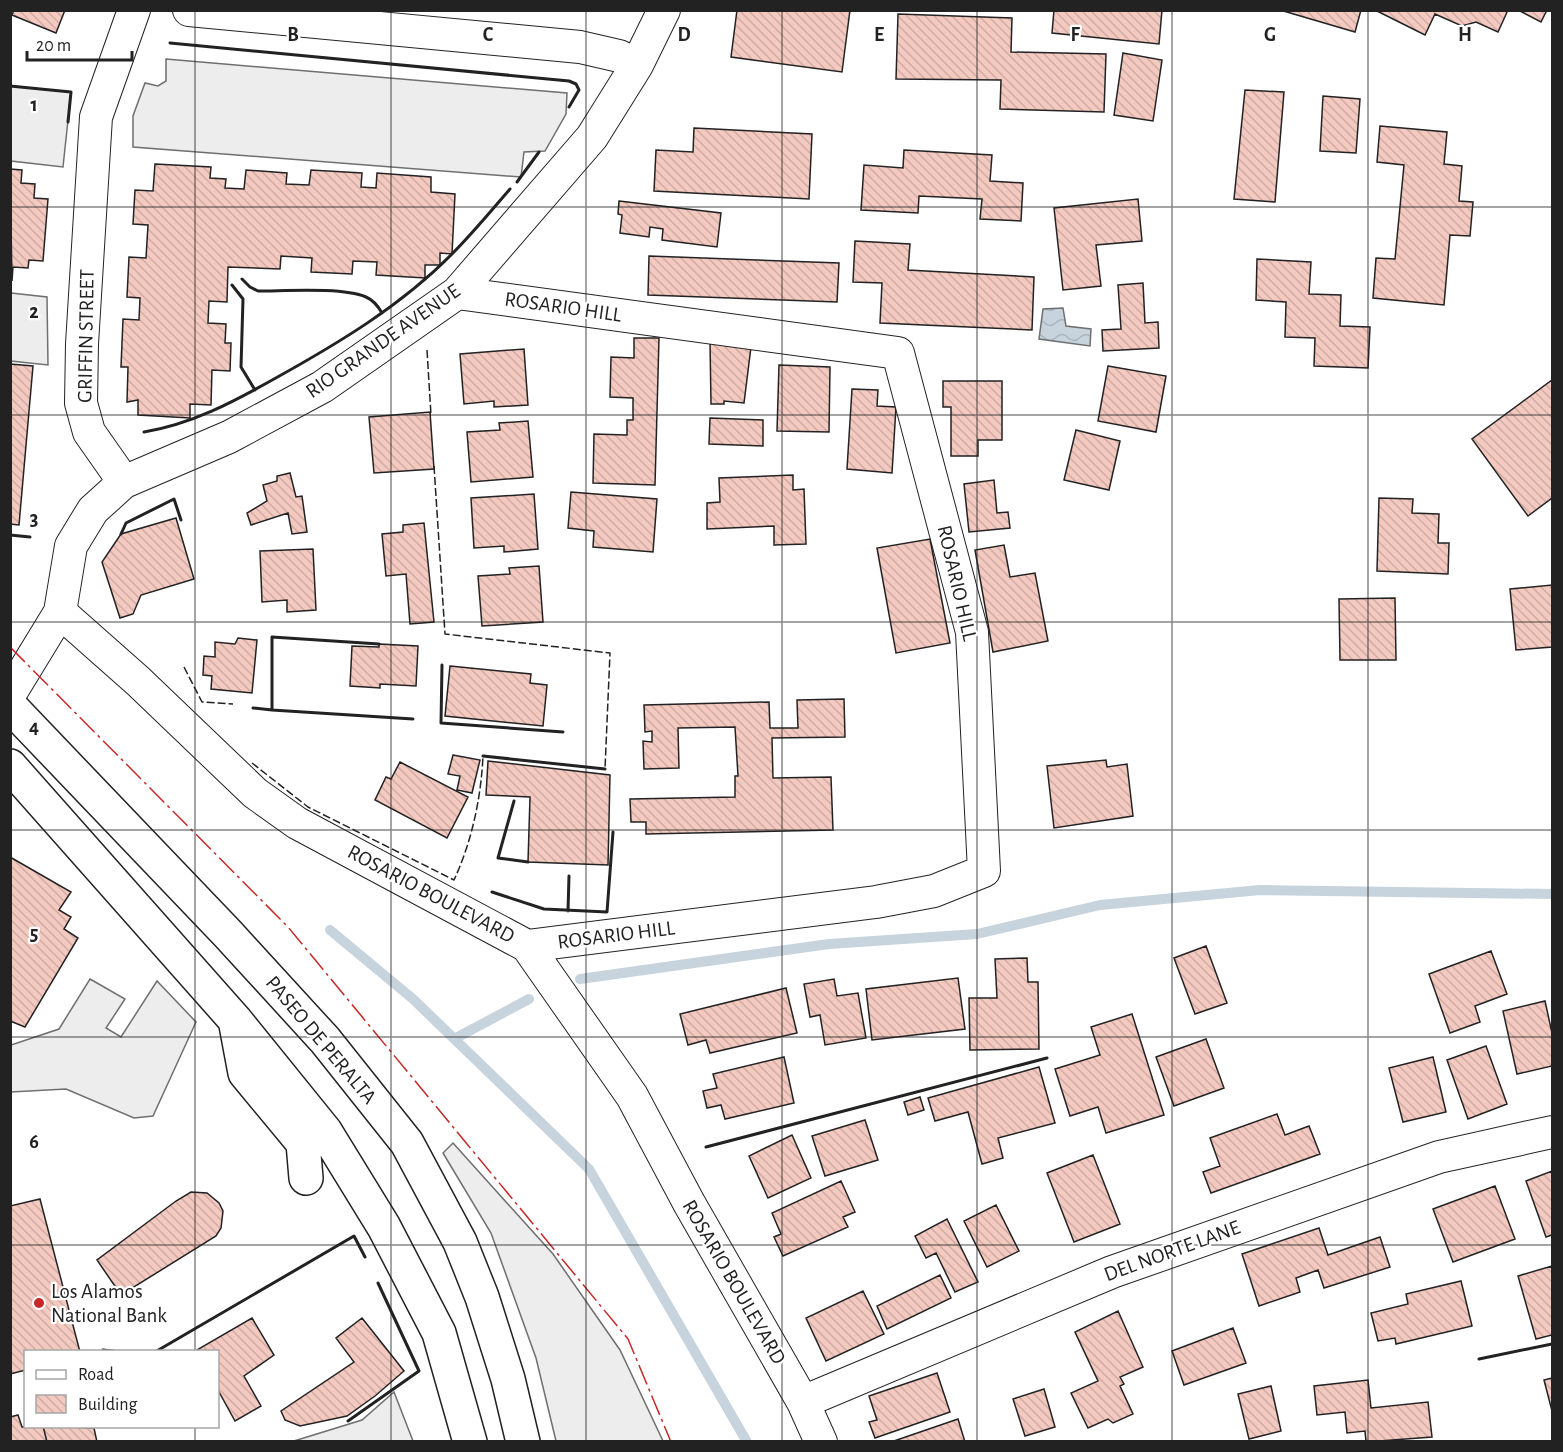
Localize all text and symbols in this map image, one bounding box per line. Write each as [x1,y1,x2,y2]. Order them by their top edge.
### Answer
scale bar [27,24,132,62]
text: B [287,25,299,45]
text: C [483,25,494,45]
text: D [677,25,691,45]
text: E [874,25,884,45]
text: F [1070,25,1080,45]
text: G [1264,25,1276,45]
text: H [1458,25,1472,45]
text: 20 m [36,37,71,55]
text: 1 [30,95,38,115]
street label: GRIFFIN STREET [74,269,98,403]
street label: RIO GRANDE AVENUE [302,280,464,402]
street label: ROSARIO HILL [503,288,623,326]
text: 2 [29,302,39,322]
text: 3 [30,509,38,529]
street label: ROSARIO HILL [933,523,981,643]
text: 4 [29,717,39,737]
street label: ROSARIO BOULEVARD [344,841,518,947]
street label: ROSARIO HILL [556,917,676,953]
text: 5 [30,924,38,944]
street label: PASEO DE PERALTA [262,972,380,1108]
text: 6 [29,1132,39,1152]
street label: ROSARIO BOULEVARD [678,1196,790,1368]
street label: DEL NORTE LANE [1101,1217,1243,1285]
place label: Los Alamos National Bank [51,1281,167,1326]
marker: Los Alamos National Bank [32,1296,46,1310]
legend [24,1350,219,1428]
text: Road [78,1366,114,1384]
text: Building [78,1396,138,1414]

